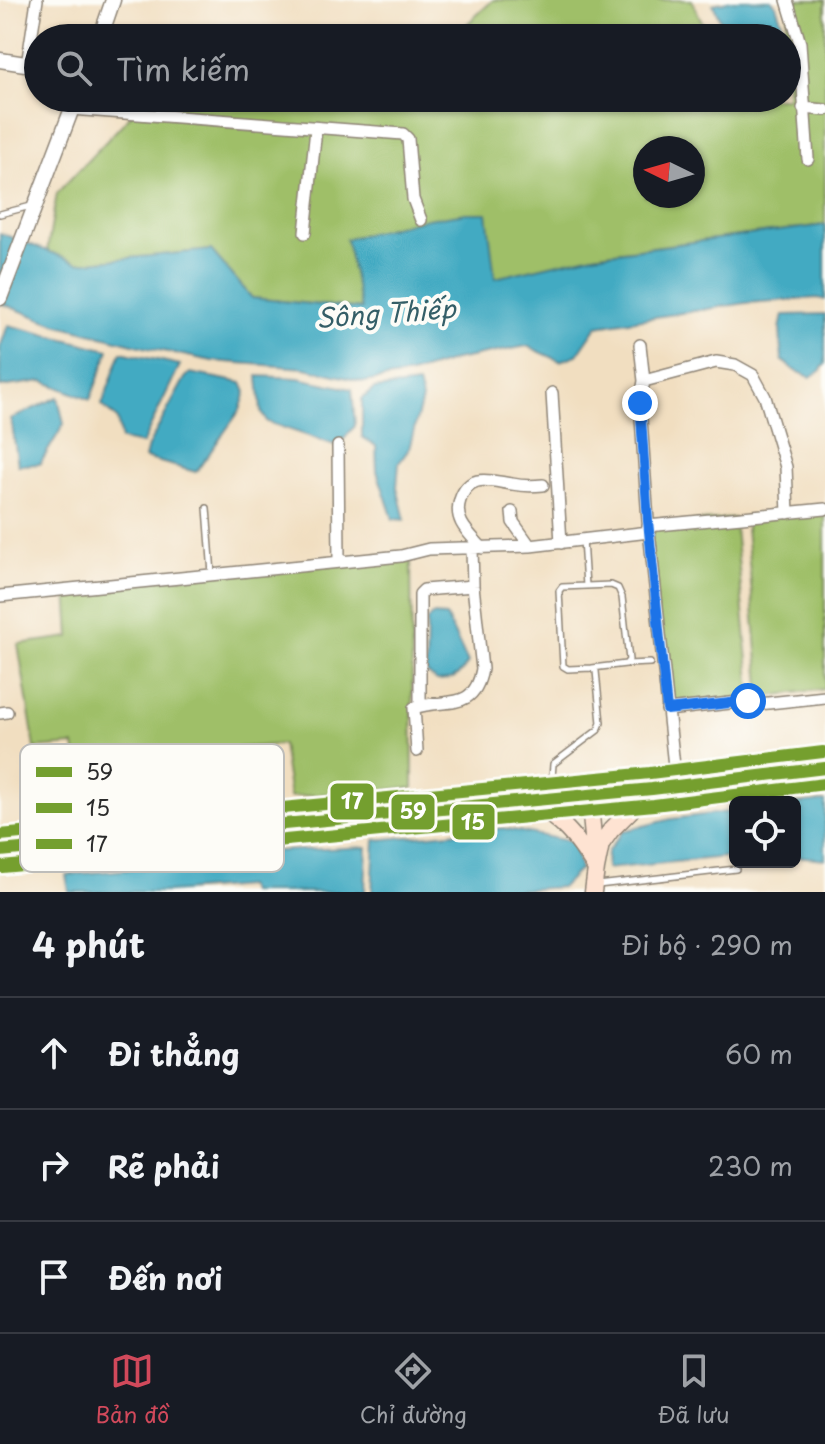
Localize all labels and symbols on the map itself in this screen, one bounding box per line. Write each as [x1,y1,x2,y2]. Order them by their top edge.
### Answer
north arrow [633,136,705,208]
water label: Sông Thiếp [315,288,459,337]
route end [622,385,658,421]
route start [730,683,766,719]
legend [20,744,284,872]
text: 59 [86,754,113,787]
line badge: 17 [329,782,375,821]
text: 17 [341,783,364,816]
text: 15 [86,790,110,823]
line badge: 59 [390,793,436,831]
text: 59 [400,793,427,826]
line badge: 15 [451,803,496,841]
text: 15 [461,804,485,837]
text: 17 [86,826,108,859]

